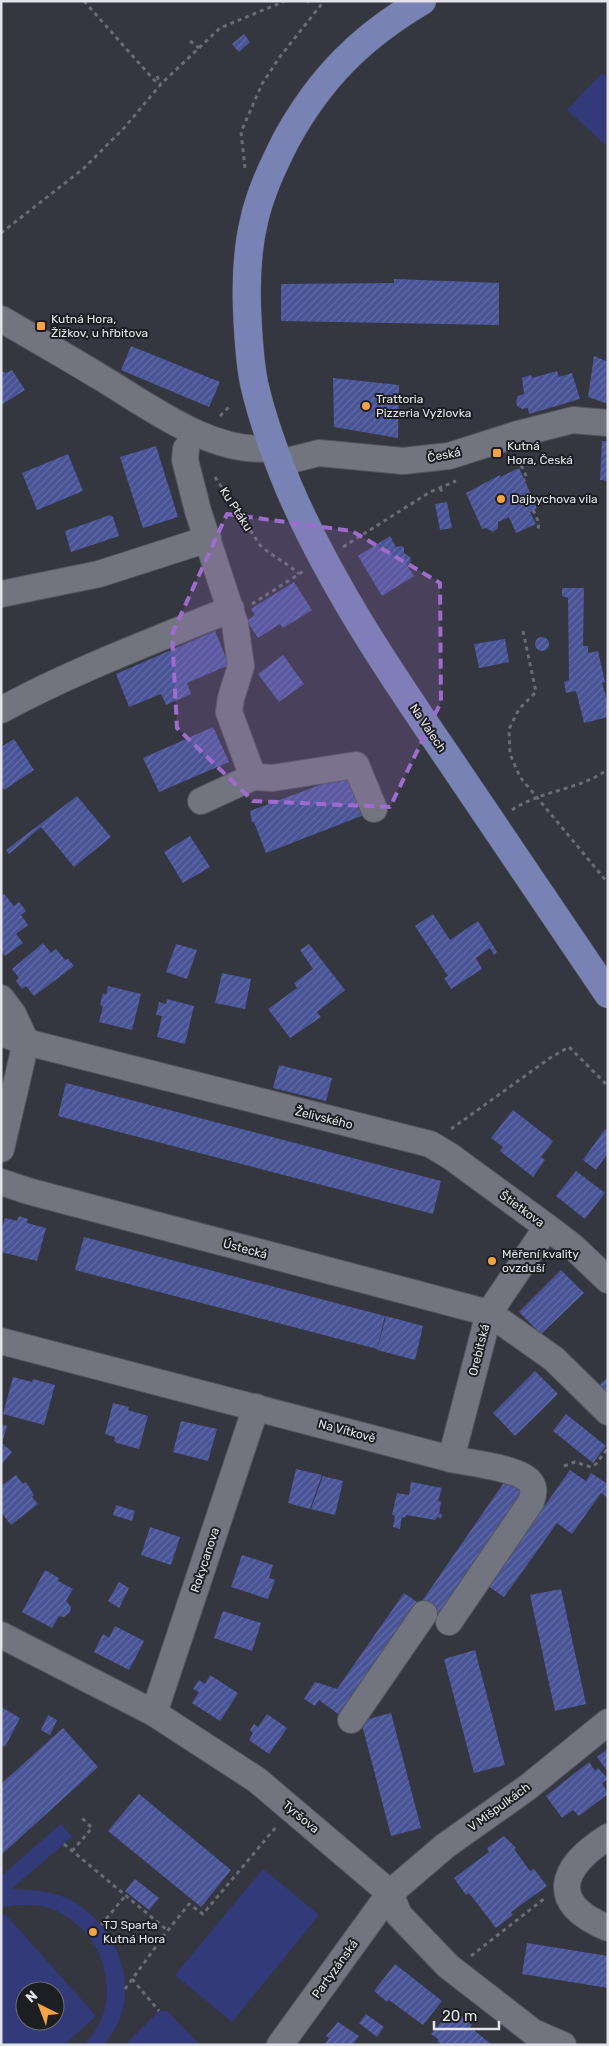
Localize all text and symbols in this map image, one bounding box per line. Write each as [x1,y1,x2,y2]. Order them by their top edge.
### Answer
place label: Kutná Hora, Žižkov, u hřbitova [51,312,148,340]
marker: Kutná Hora, Žižkov, u hřbitova [35,320,47,332]
place label: Trattoria Pizzeria Vyžlovka [376,392,471,420]
marker: Trattoria Pizzeria Vyžlovka [360,400,372,412]
place label: Kutná Hora, Česká [507,439,573,467]
street label: Česká [426,445,462,465]
marker: Kutná Hora, Česká [491,447,503,459]
street label: Ku Ptáku [217,484,255,534]
place label: Dajbychova vila [511,492,598,506]
marker: Dajbychova vila [495,493,507,505]
street label: Na Valech [407,701,449,755]
street label: Želivského [294,1104,354,1132]
street label: Štietkova [497,1188,547,1230]
street label: Ústecká [221,1236,269,1262]
place label: Měření kvality ovzduší [502,1247,579,1275]
marker: Měření kvality ovzduší [486,1255,498,1267]
street label: Orebitská [466,1323,492,1377]
street label: Na Vítkově [317,1417,377,1445]
street label: Rokycanova [188,1526,222,1594]
street label: V Mišpulkách [465,1780,533,1834]
street label: Tyršova [280,1798,322,1836]
place label: TJ Sparta Kutná Hora [103,1918,165,1946]
marker: TJ Sparta Kutná Hora [87,1926,99,1938]
street label: Partyzánská [309,1937,361,2001]
north arrow [15,1981,65,2031]
text: N [22,1987,41,2006]
scale bar [434,1998,499,2030]
text: 20 m [442,2007,477,2025]

